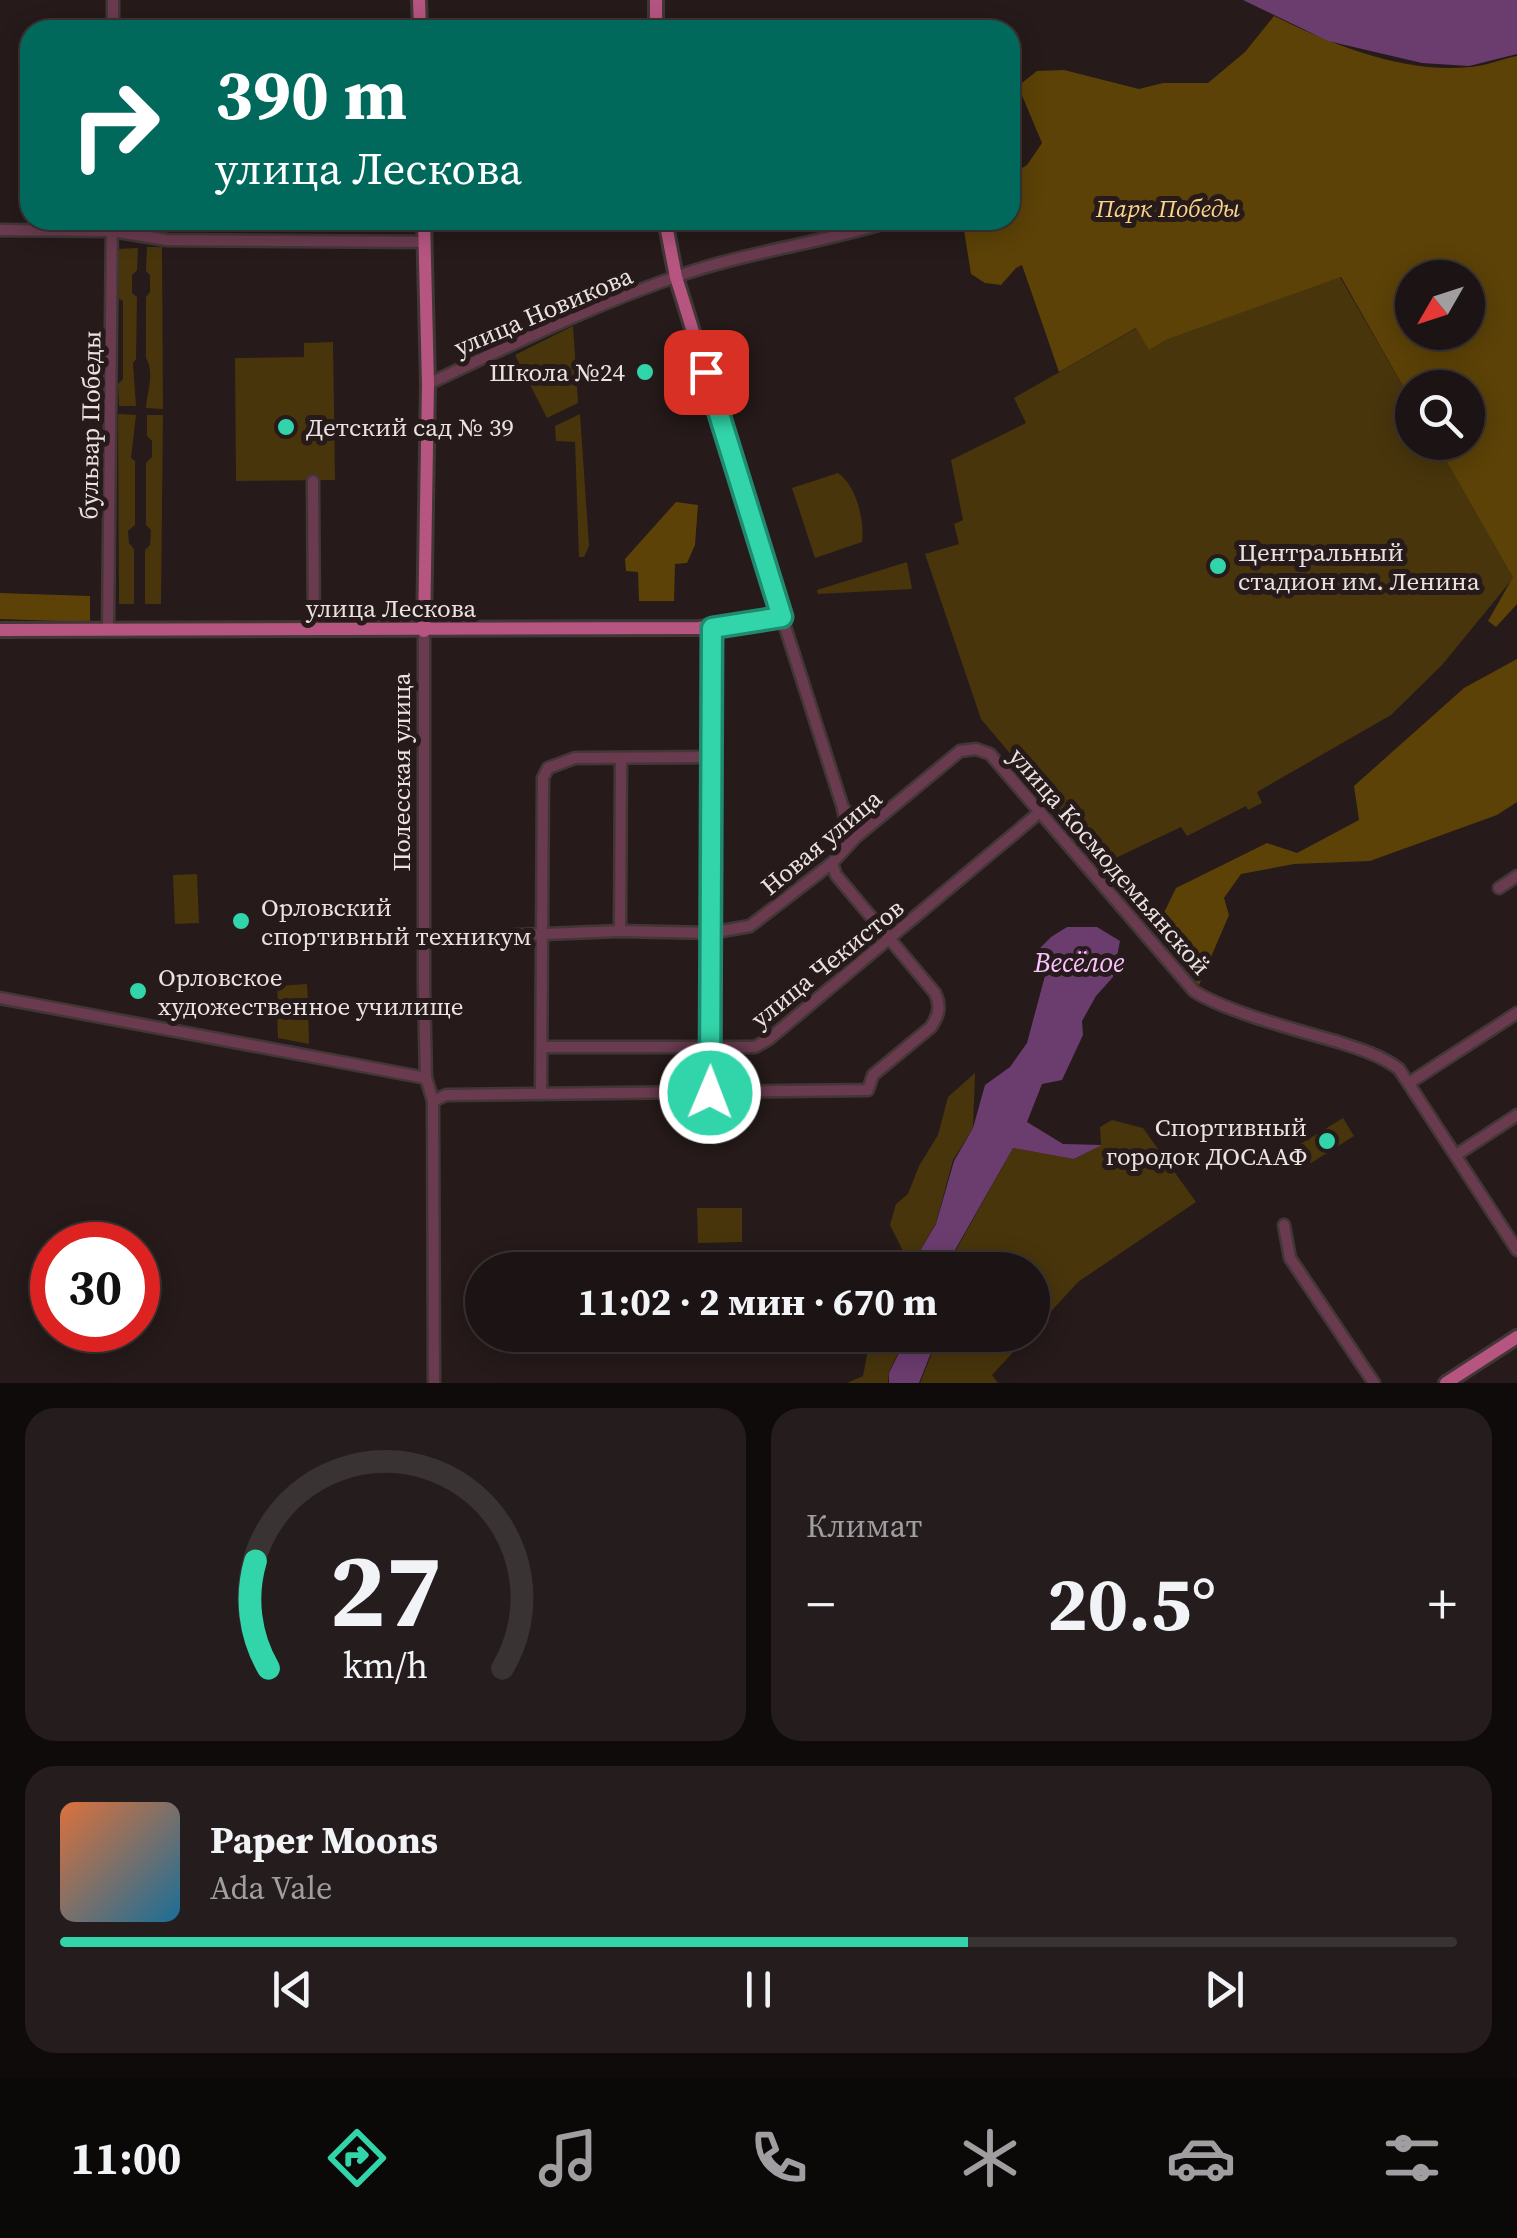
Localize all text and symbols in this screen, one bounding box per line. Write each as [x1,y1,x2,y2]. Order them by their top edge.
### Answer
text: 390 m [215,46,407,142]
icon: right [50,60,180,190]
text: улица Лескова [215,137,522,199]
park label: Парк Победы [1095,191,1241,225]
street label: улица Новикова [449,258,638,364]
north arrow [1395,260,1485,350]
map controls [1395,260,1485,460]
street label: бульвар Победы [71,330,109,520]
pin [664,330,749,415]
icon: arrive [679,345,734,400]
place label: Школа №24 [489,355,625,389]
marker: Школа №24 [634,361,656,383]
button: search [1395,370,1485,460]
place label: Детский сад № 39 [306,410,514,444]
marker: Детский сад № 39 [275,416,297,438]
place label: Центральный стадион им. Ленина [1238,535,1480,598]
marker: Центральный стадион им. Ленина [1207,555,1229,577]
street label: улица Лескова [306,591,477,625]
street label: Полесская улица [384,672,418,872]
street label: улица Космодемьянской [1002,740,1218,982]
street label: Новая улица [753,781,889,903]
place label: Орловский спортивный техникум [261,890,532,953]
street label: улица Чекистов [743,891,911,1035]
marker: Орловский спортивный техникум [230,910,252,932]
water label: Весёлое [1033,943,1125,981]
place label: Орловское художественное училище [158,960,464,1023]
marker: Орловское художественное училище [127,980,149,1002]
position arrow [658,1041,762,1145]
place label: Спортивный городок ДОСААФ [1106,1110,1307,1173]
marker: Спортивный городок ДОСААФ [1316,1130,1338,1152]
speed limit sign: 30 [30,1222,160,1352]
text: 11:02 · 2 мин · 670 m [578,1276,937,1328]
text: Климат [806,1504,922,1548]
text: 27 [329,1518,442,1661]
text: 20.5° [1047,1552,1216,1655]
text: − [806,1566,835,1641]
text: + [1428,1566,1457,1641]
text: km/h [343,1641,428,1690]
text: Paper Moons [210,1814,438,1866]
text: Ada Vale [210,1866,332,1910]
icon: previous [265,1962,320,2017]
icon: pause [731,1962,786,2017]
icon: next [1197,1962,1252,2017]
icon: directions [322,2123,392,2193]
icon: music [533,2123,603,2193]
icon: phone [744,2123,814,2193]
icon: climate [955,2123,1025,2193]
icon: car [1166,2123,1236,2193]
icon: filters [1377,2123,1447,2193]
text: 11:00 [70,2127,181,2189]

